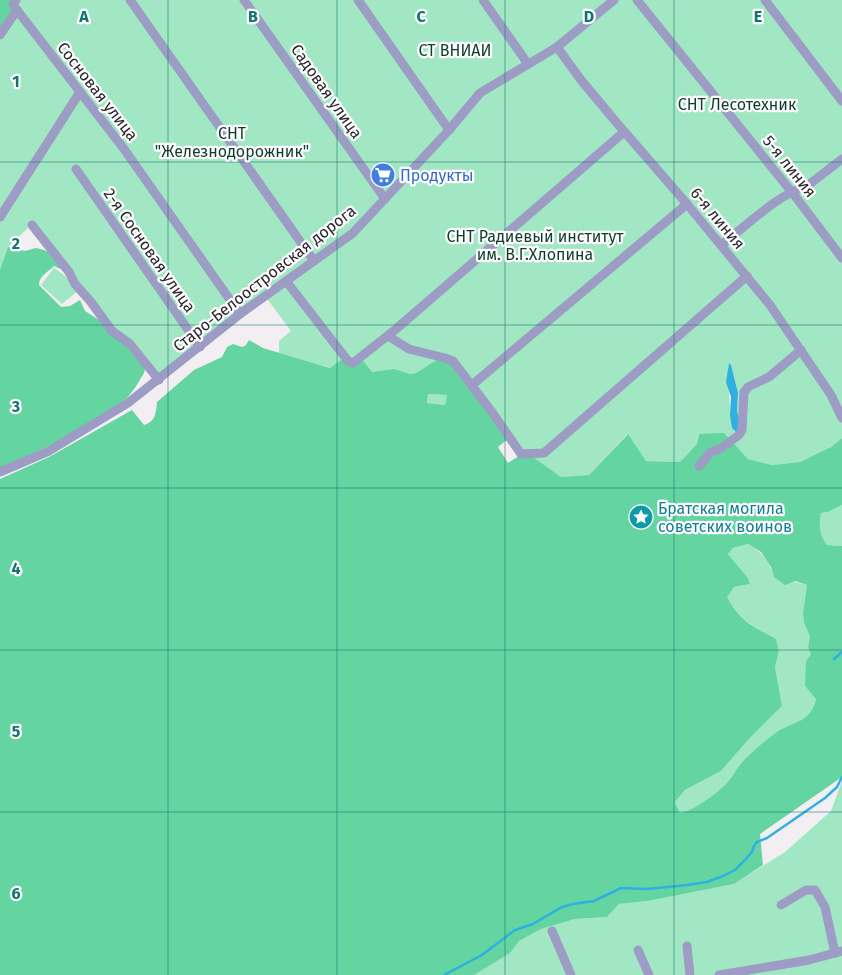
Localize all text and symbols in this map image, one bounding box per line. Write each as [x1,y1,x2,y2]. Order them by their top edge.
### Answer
text: A [78,7,89,26]
text: B [248,7,258,26]
text: C [416,7,426,26]
text: D [584,7,594,26]
text: E [754,7,762,26]
street label: Сосновая улица [53,38,142,144]
street label: Садовая улица [287,40,366,142]
park label: СТ ВНИАИ [419,41,491,60]
text: 1 [12,72,20,91]
park label: СНТ Лесотехник [678,95,797,114]
park label: СНТ "Железнодорожник" [155,124,309,161]
street label: 5-я линия [759,132,820,201]
supermarket icon: Продукты [370,162,396,188]
place label: Продукты [400,166,474,185]
street label: 6-я линия [686,184,749,253]
street label: 2-я Сосновая улица [100,185,199,316]
street label: Старо-Белоостровская дорога [169,201,359,356]
park label: СНТ Радиевый институт им. В.Г.Хлопина [446,227,624,264]
text: 2 [12,234,20,253]
text: 3 [11,397,20,416]
place label: Братская могила советских воинов [658,499,792,536]
place icon: Братская могила советских воинов [628,504,654,530]
text: 4 [11,559,21,578]
text: 5 [12,722,21,741]
text: 6 [11,884,21,903]

